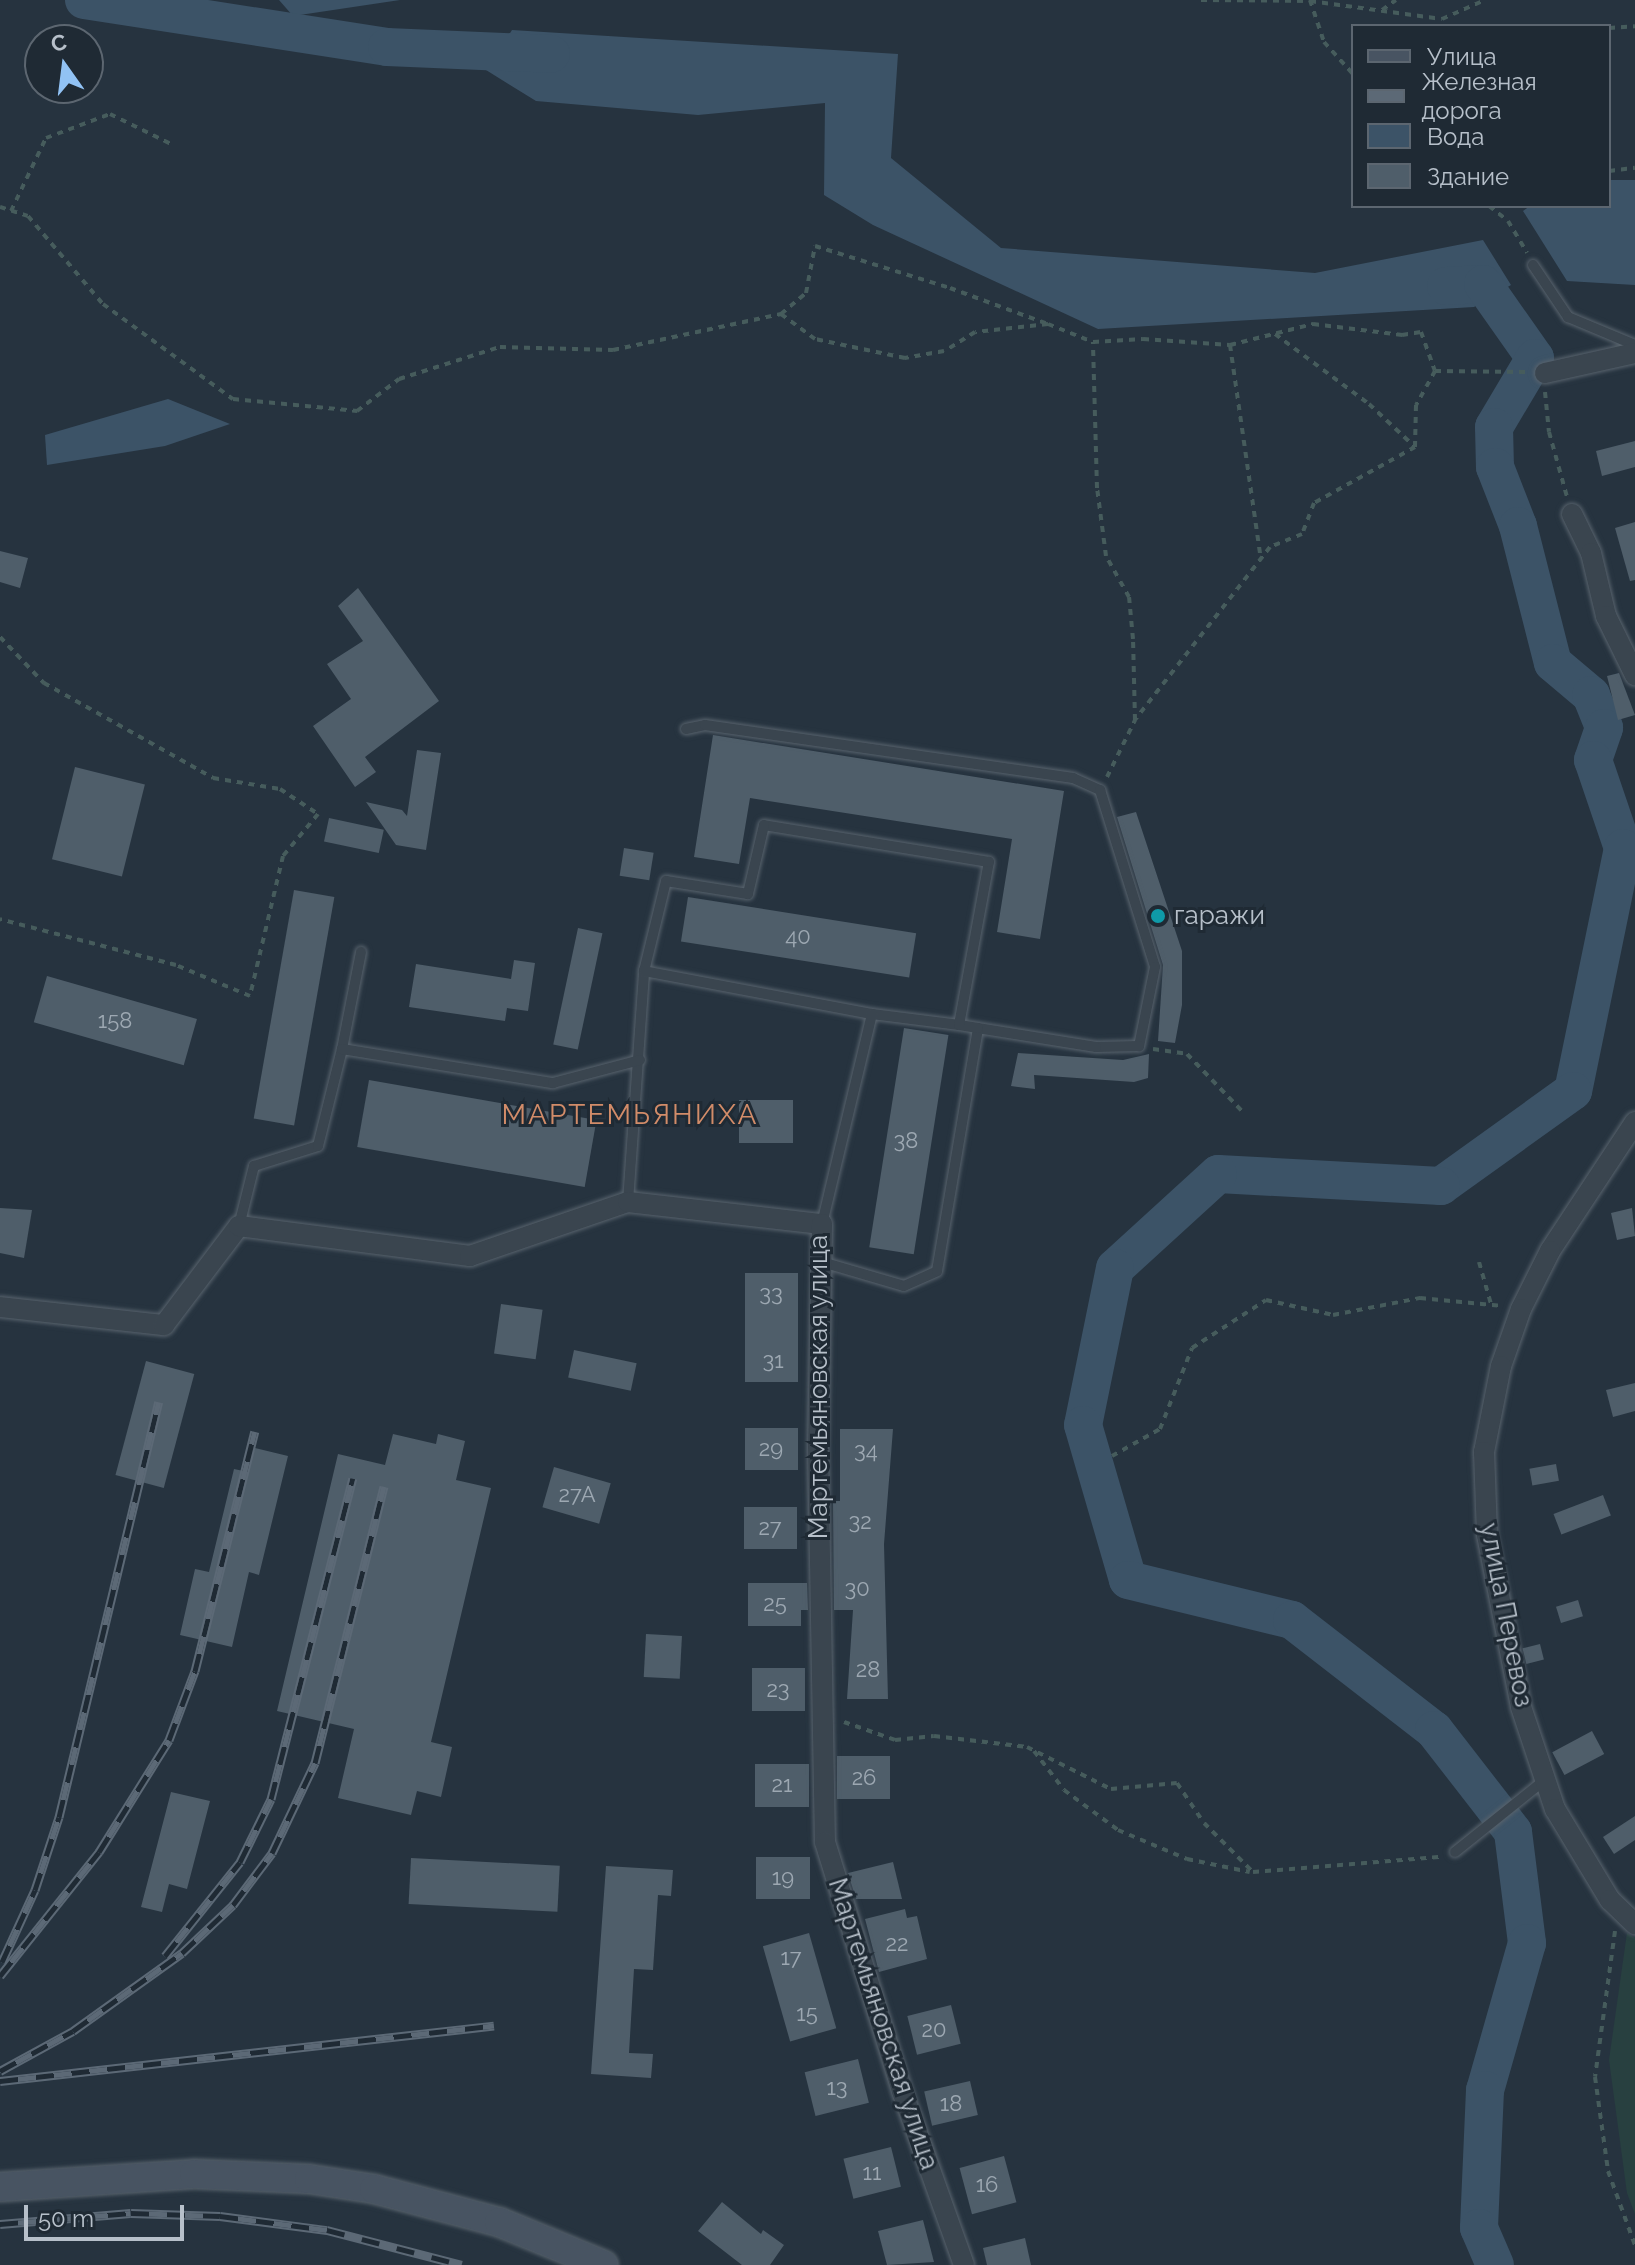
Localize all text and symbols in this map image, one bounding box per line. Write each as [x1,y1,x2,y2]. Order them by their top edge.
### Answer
north arrow [24,24,104,104]
legend [1351,24,1611,208]
text: С [48,28,69,57]
text: Улица [1427,42,1497,71]
text: Железная дорога [1421,67,1537,125]
text: Вода [1427,122,1484,151]
text: Здание [1427,162,1509,191]
place label: гаражи [1174,900,1265,932]
marker: гаражи [1149,907,1167,925]
house number: 40 [785,924,811,950]
house number: 158 [98,1008,132,1034]
district label: МАРТЕМЬЯНИХА [501,1098,759,1132]
house number: 38 [894,1128,918,1154]
street label: Мартемьяновская улица [803,1234,835,1540]
house number: 33 [759,1281,783,1307]
house number: 31 [762,1348,784,1374]
house number: 29 [759,1436,783,1462]
house number: 34 [854,1438,878,1464]
house number: 27А [558,1482,596,1508]
house number: 32 [848,1509,872,1535]
house number: 27 [758,1515,782,1541]
street label: улица Перевоз [1473,1520,1539,1710]
house number: 30 [844,1576,870,1602]
house number: 25 [763,1591,787,1617]
house number: 28 [856,1657,880,1683]
house number: 23 [766,1677,790,1703]
house number: 26 [852,1765,876,1791]
house number: 21 [772,1772,792,1798]
house number: 19 [772,1865,794,1891]
street label: Мартемьяновская улица [821,1874,945,2174]
house number: 22 [886,1931,908,1957]
house number: 17 [780,1945,802,1971]
house number: 15 [796,2001,818,2027]
house number: 20 [922,2017,946,2043]
house number: 13 [826,2075,848,2101]
house number: 18 [940,2091,962,2117]
house number: 11 [863,2160,881,2186]
house number: 16 [976,2172,998,2198]
scale bar [28,2189,188,2239]
text: 50 m [38,2204,94,2233]

